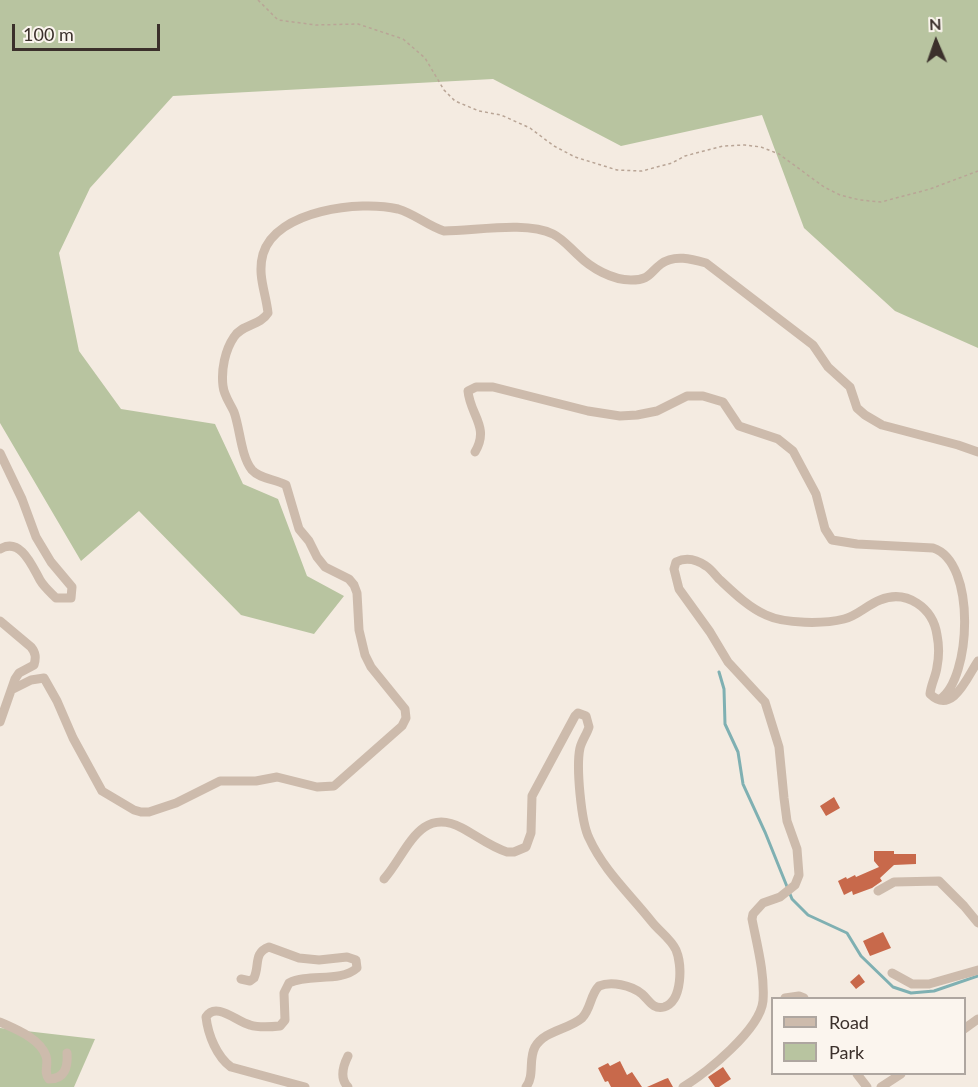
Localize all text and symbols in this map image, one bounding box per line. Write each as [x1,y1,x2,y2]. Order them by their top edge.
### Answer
scale bar [15,12,164,50]
north arrow [906,12,966,72]
text: N [929,14,942,33]
text: 100 m [23,23,74,45]
legend [771,997,966,1075]
text: Road [829,1011,869,1033]
text: Park [829,1041,864,1063]

